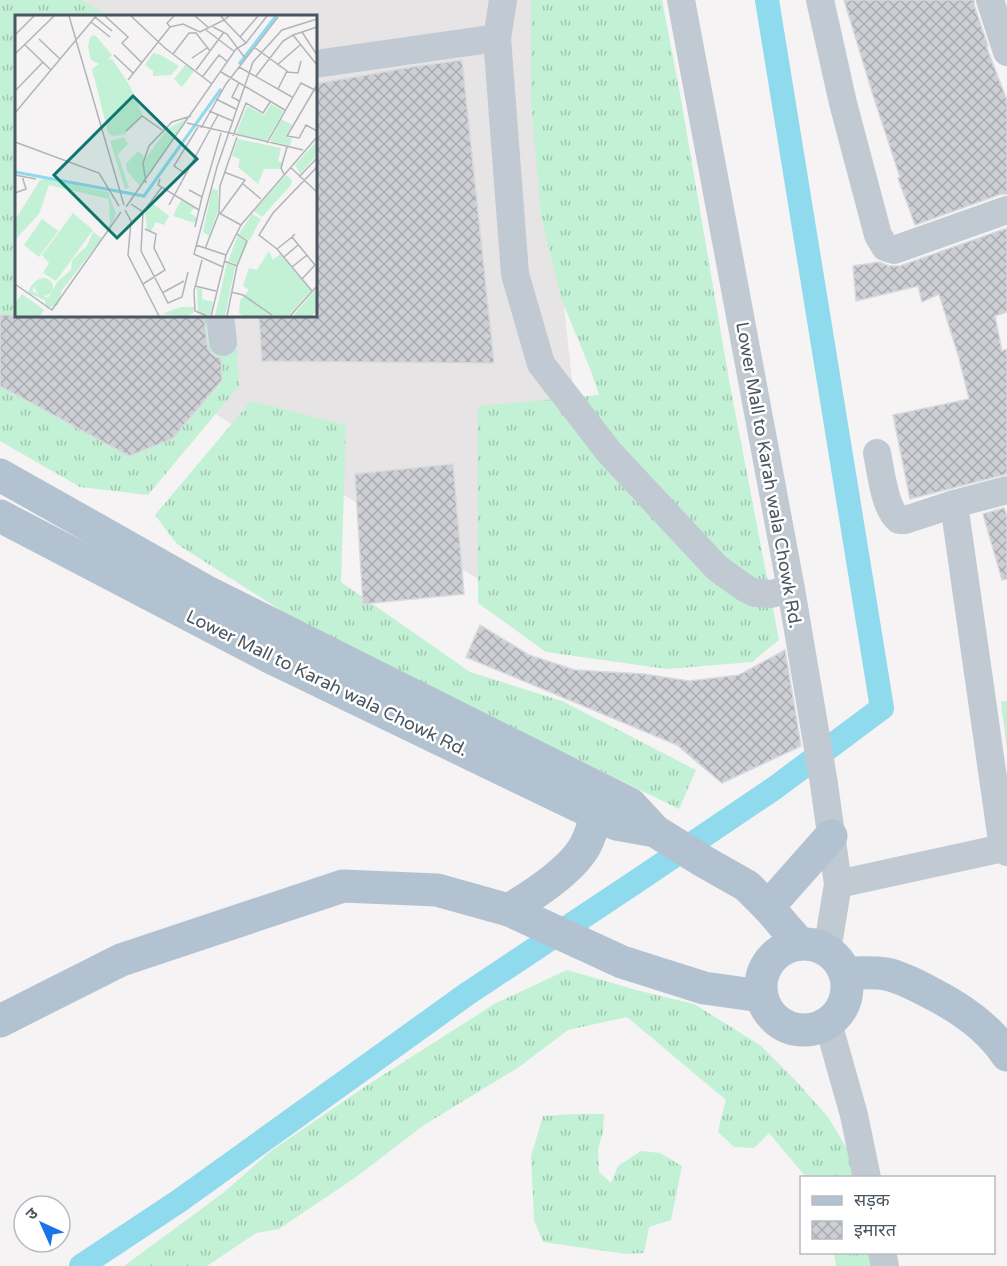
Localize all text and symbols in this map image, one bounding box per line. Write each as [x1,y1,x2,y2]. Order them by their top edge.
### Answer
inset map [15,15,316,316]
street label: Lower Mall to Karah wala Chowk Rd. [731,320,807,630]
street label: Lower Mall to Karah wala Chowk Rd. [182,605,472,761]
legend [800,1176,995,1254]
text: सड़क [854,1189,891,1211]
north arrow [12,1194,72,1254]
text: उ [22,1203,43,1224]
text: इमारत [854,1219,897,1241]

